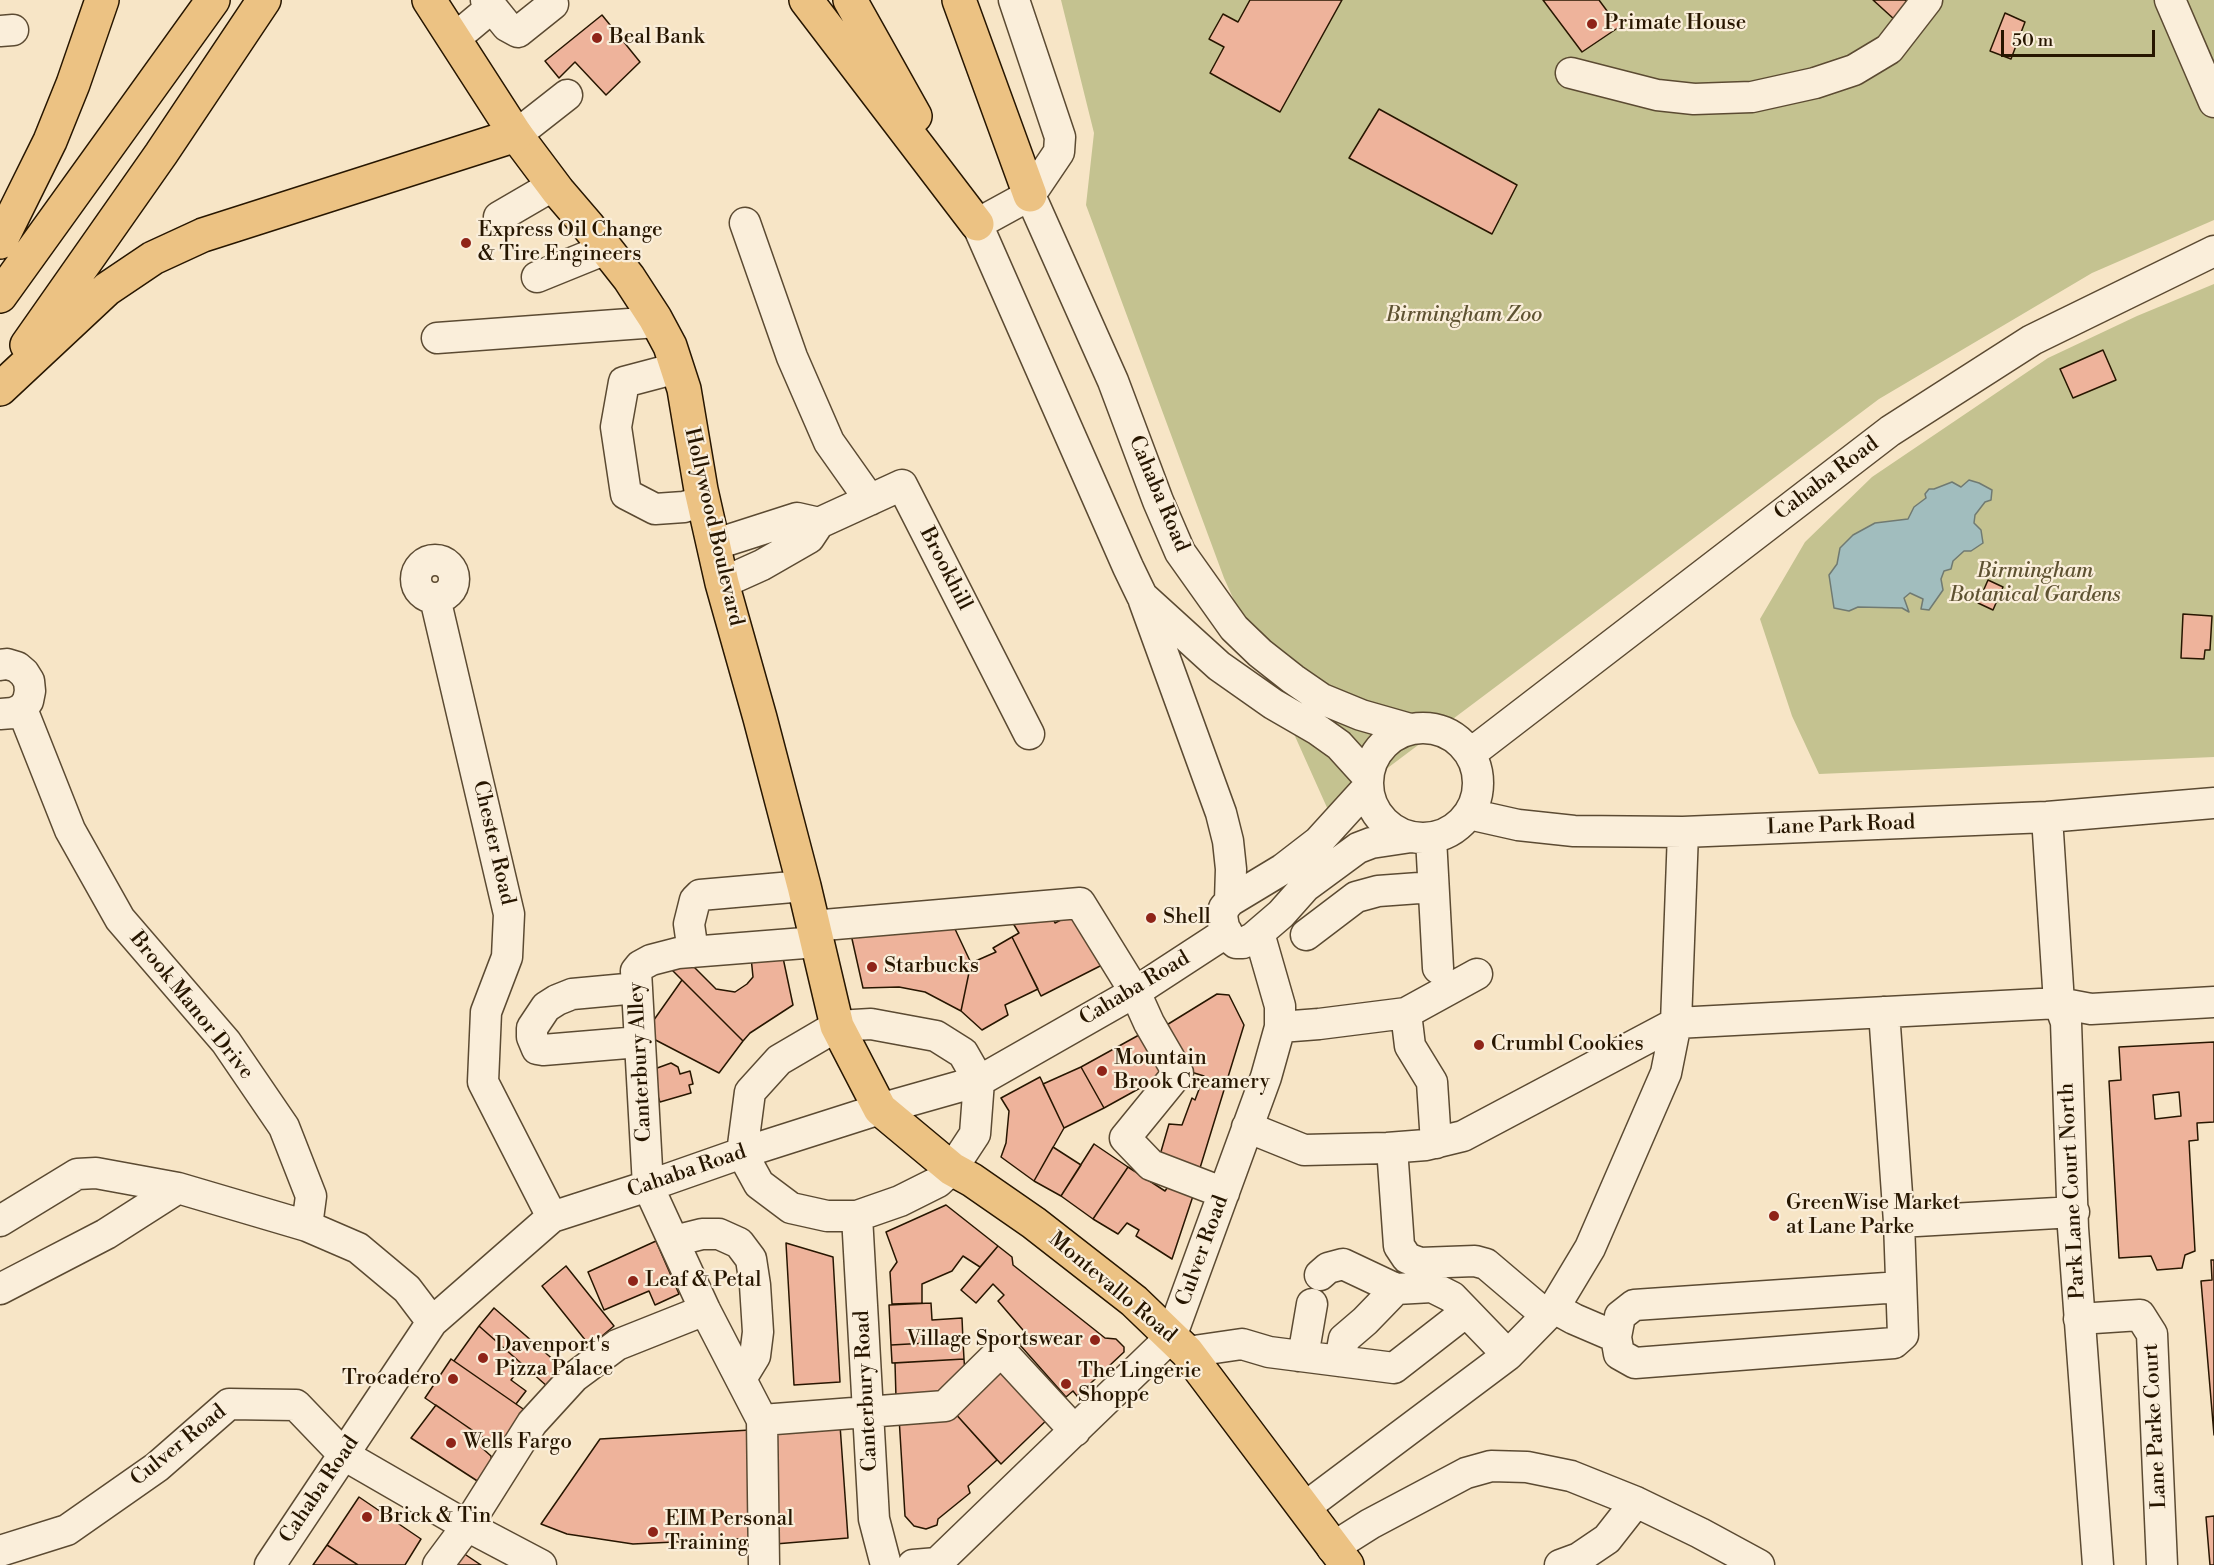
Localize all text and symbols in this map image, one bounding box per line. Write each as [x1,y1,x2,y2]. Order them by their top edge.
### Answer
place label: Primate House [1604,11,1746,37]
marker: Primate House [1585,17,1599,31]
scale bar [2004,18,2158,56]
place label: Beal Bank [609,25,704,51]
text: 50 m [2012,29,2053,52]
marker: Beal Bank [590,31,604,45]
place label: Express Oil Change & Tire Engineers [478,218,663,268]
marker: Express Oil Change & Tire Engineers [459,236,473,250]
park label: Birmingham Zoo [1386,303,1542,329]
street label: Hollywood Boulevard [678,425,748,629]
street label: Cahaba Road [1122,432,1194,556]
street label: Cahaba Road [1770,432,1884,526]
street label: Brookhill [913,523,977,615]
park label: Birmingham Botanical Gardens [1949,559,2121,609]
street label: Chester Road [466,778,520,908]
street label: Lane Park Road [1766,811,1916,841]
place label: Shell [1163,905,1211,931]
marker: Shell [1144,911,1158,925]
street label: Brook Manor Drive [124,927,258,1085]
street label: Cahaba Road [1075,946,1195,1032]
place label: Starbucks [884,954,979,980]
marker: Starbucks [865,960,879,974]
street label: Canterbury Alley [624,981,658,1143]
place label: Crumbl Cookies [1491,1032,1644,1058]
marker: Crumbl Cookies [1472,1038,1486,1052]
place label: Mountain Brook Creamery [1114,1046,1270,1096]
marker: Mountain Brook Creamery [1095,1064,1109,1078]
street label: Park Lane Court North [2055,1082,2091,1300]
street label: Cahaba Road [624,1140,750,1204]
place label: GreenWise Market at Lane Parke [1786,1191,1960,1241]
street label: Culver Road [1171,1192,1235,1310]
marker: GreenWise Market at Lane Parke [1767,1209,1781,1223]
street label: Montevallo Road [1043,1227,1181,1349]
place label: Leaf & Petal [645,1268,761,1294]
marker: Leaf & Petal [626,1274,640,1288]
street label: Canterbury Road [850,1310,884,1472]
place label: Village Sportswear [906,1327,1083,1353]
place label: Davenport's Pizza Palace [495,1333,613,1383]
marker: Village Sportswear [1088,1333,1102,1347]
street label: Lane Parke Court [2139,1343,2173,1509]
marker: Davenport's Pizza Palace [476,1351,490,1365]
place label: The Lingerie Shoppe [1078,1359,1201,1409]
place label: Trocadero [342,1366,441,1392]
marker: Trocadero [446,1372,460,1386]
marker: The Lingerie Shoppe [1059,1377,1073,1391]
street label: Culver Road [126,1400,232,1492]
place label: Wells Fargo [463,1430,572,1456]
street label: Cahaba Road [275,1432,365,1548]
marker: Wells Fargo [444,1436,458,1450]
place label: Brick & Tin [379,1504,491,1530]
place label: EIM Personal Training [665,1507,793,1557]
marker: Brick & Tin [360,1510,374,1524]
marker: EIM Personal Training [646,1525,660,1539]

